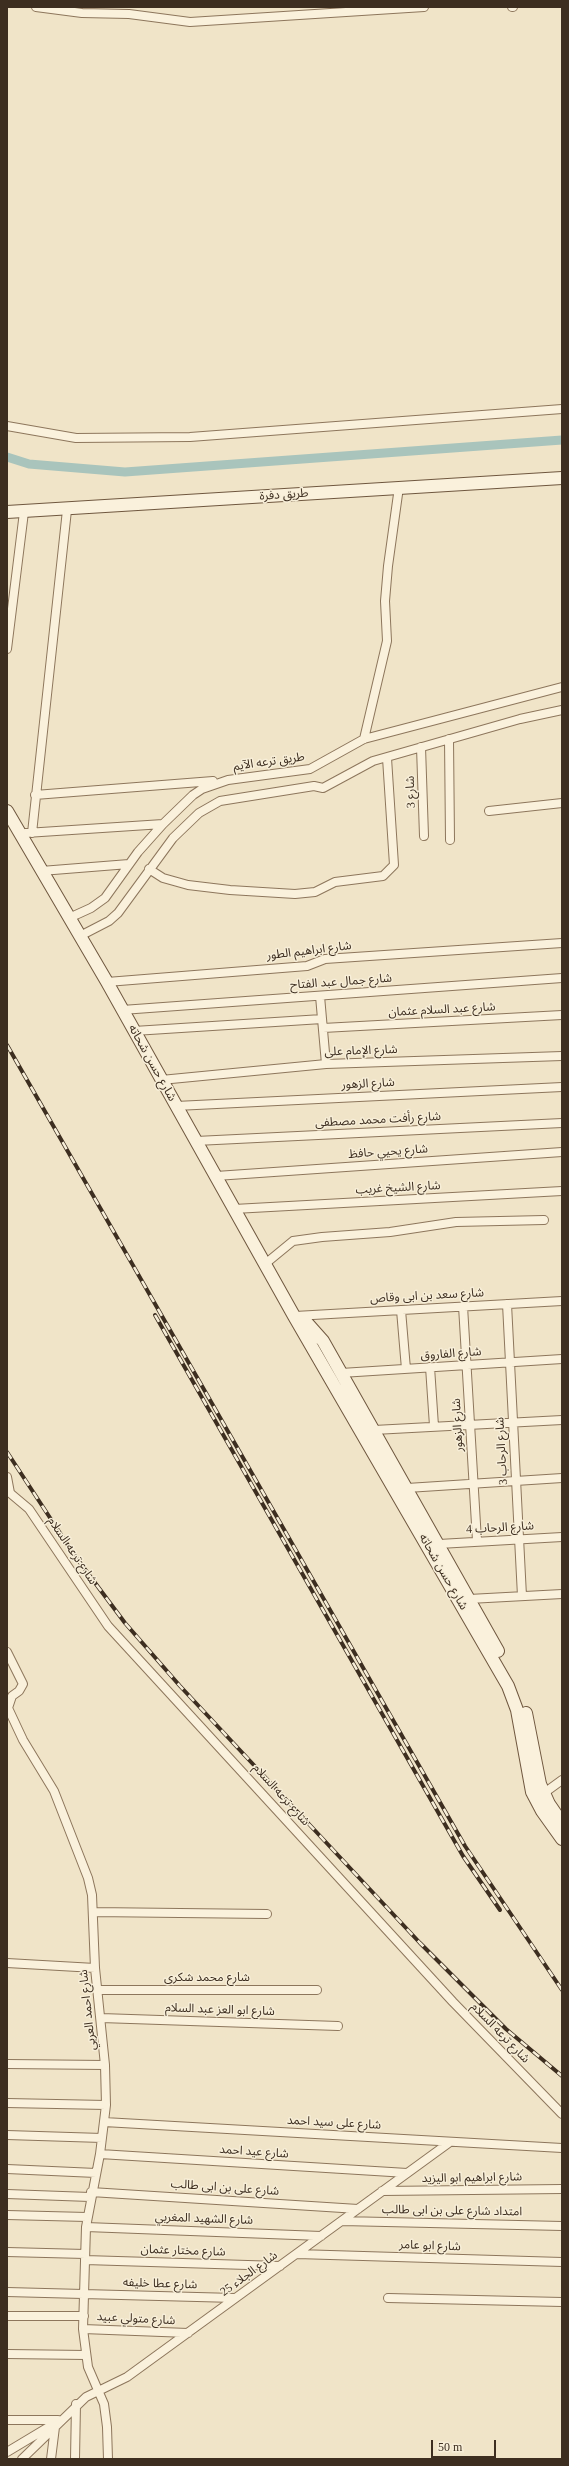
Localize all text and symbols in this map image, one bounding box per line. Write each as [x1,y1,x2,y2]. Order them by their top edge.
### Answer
street label: طريق دفرة [259,486,309,504]
street label: طريق ترعه الآيم [232,750,306,774]
street label: شارع 3 [403,776,419,808]
street label: شارع ابراهيم الطور [266,939,352,963]
street label: شارع جمال عبد الفتاح [289,971,393,993]
street label: شارع عبد السلام عثمان [388,1000,496,1020]
street label: شارع حسن شحاته [125,1022,179,1104]
street label: شارع الإمام على [324,1043,398,1059]
street label: شارع الزهور [341,1075,395,1093]
street label: شارع رأفت محمد مصطفى [315,1110,441,1130]
street label: شارع يحيي حافظ [348,1142,428,1162]
street label: شارع الشيخ غريب [355,1179,441,1197]
street label: شارع سعد بن ابى وقاص [370,1286,484,1306]
street label: شارع الفاروق [420,1345,482,1363]
street label: شارع الزهور [449,1398,467,1452]
street label: شارع الرحاب 3 [493,1417,511,1485]
street label: شارع ترعه السلام [44,1514,100,1588]
street label: شارع الرحاب 4 [466,1519,534,1537]
street label: شارع حسن شحاته [415,1531,471,1613]
street label: شارع ترعه السلام [249,1761,313,1829]
street label: شارع احمد العربي [77,1969,99,2051]
street label: شارع محمد شكرى [164,1971,250,1985]
street label: شارع ترعه السلام [468,2000,532,2066]
street label: شارع ابو العز عبد السلام [165,2001,275,2019]
street label: شارع على سيد احمد [287,2113,381,2133]
street label: شارع عيد احمد [219,2142,289,2162]
street label: شارع ابراهيم ابو اليزيد [422,2170,522,2186]
street label: شارع على بن ابى طالب [170,2177,280,2199]
street label: امتداد شارع على بن ابى طالب [382,2203,522,2219]
street label: شارع الشهيد المغربي [155,2210,253,2228]
street label: شارع ابو عامر [399,2238,461,2254]
street label: شارع مختار عثمان [140,2242,226,2260]
street label: شارع الجلاء 25 [218,2248,280,2300]
street label: شارع عطا خليفه [123,2276,197,2292]
street label: شارع متولي عبيد [96,2310,176,2328]
scale bar [433,2432,498,2458]
text: 50 m [438,2440,462,2454]

